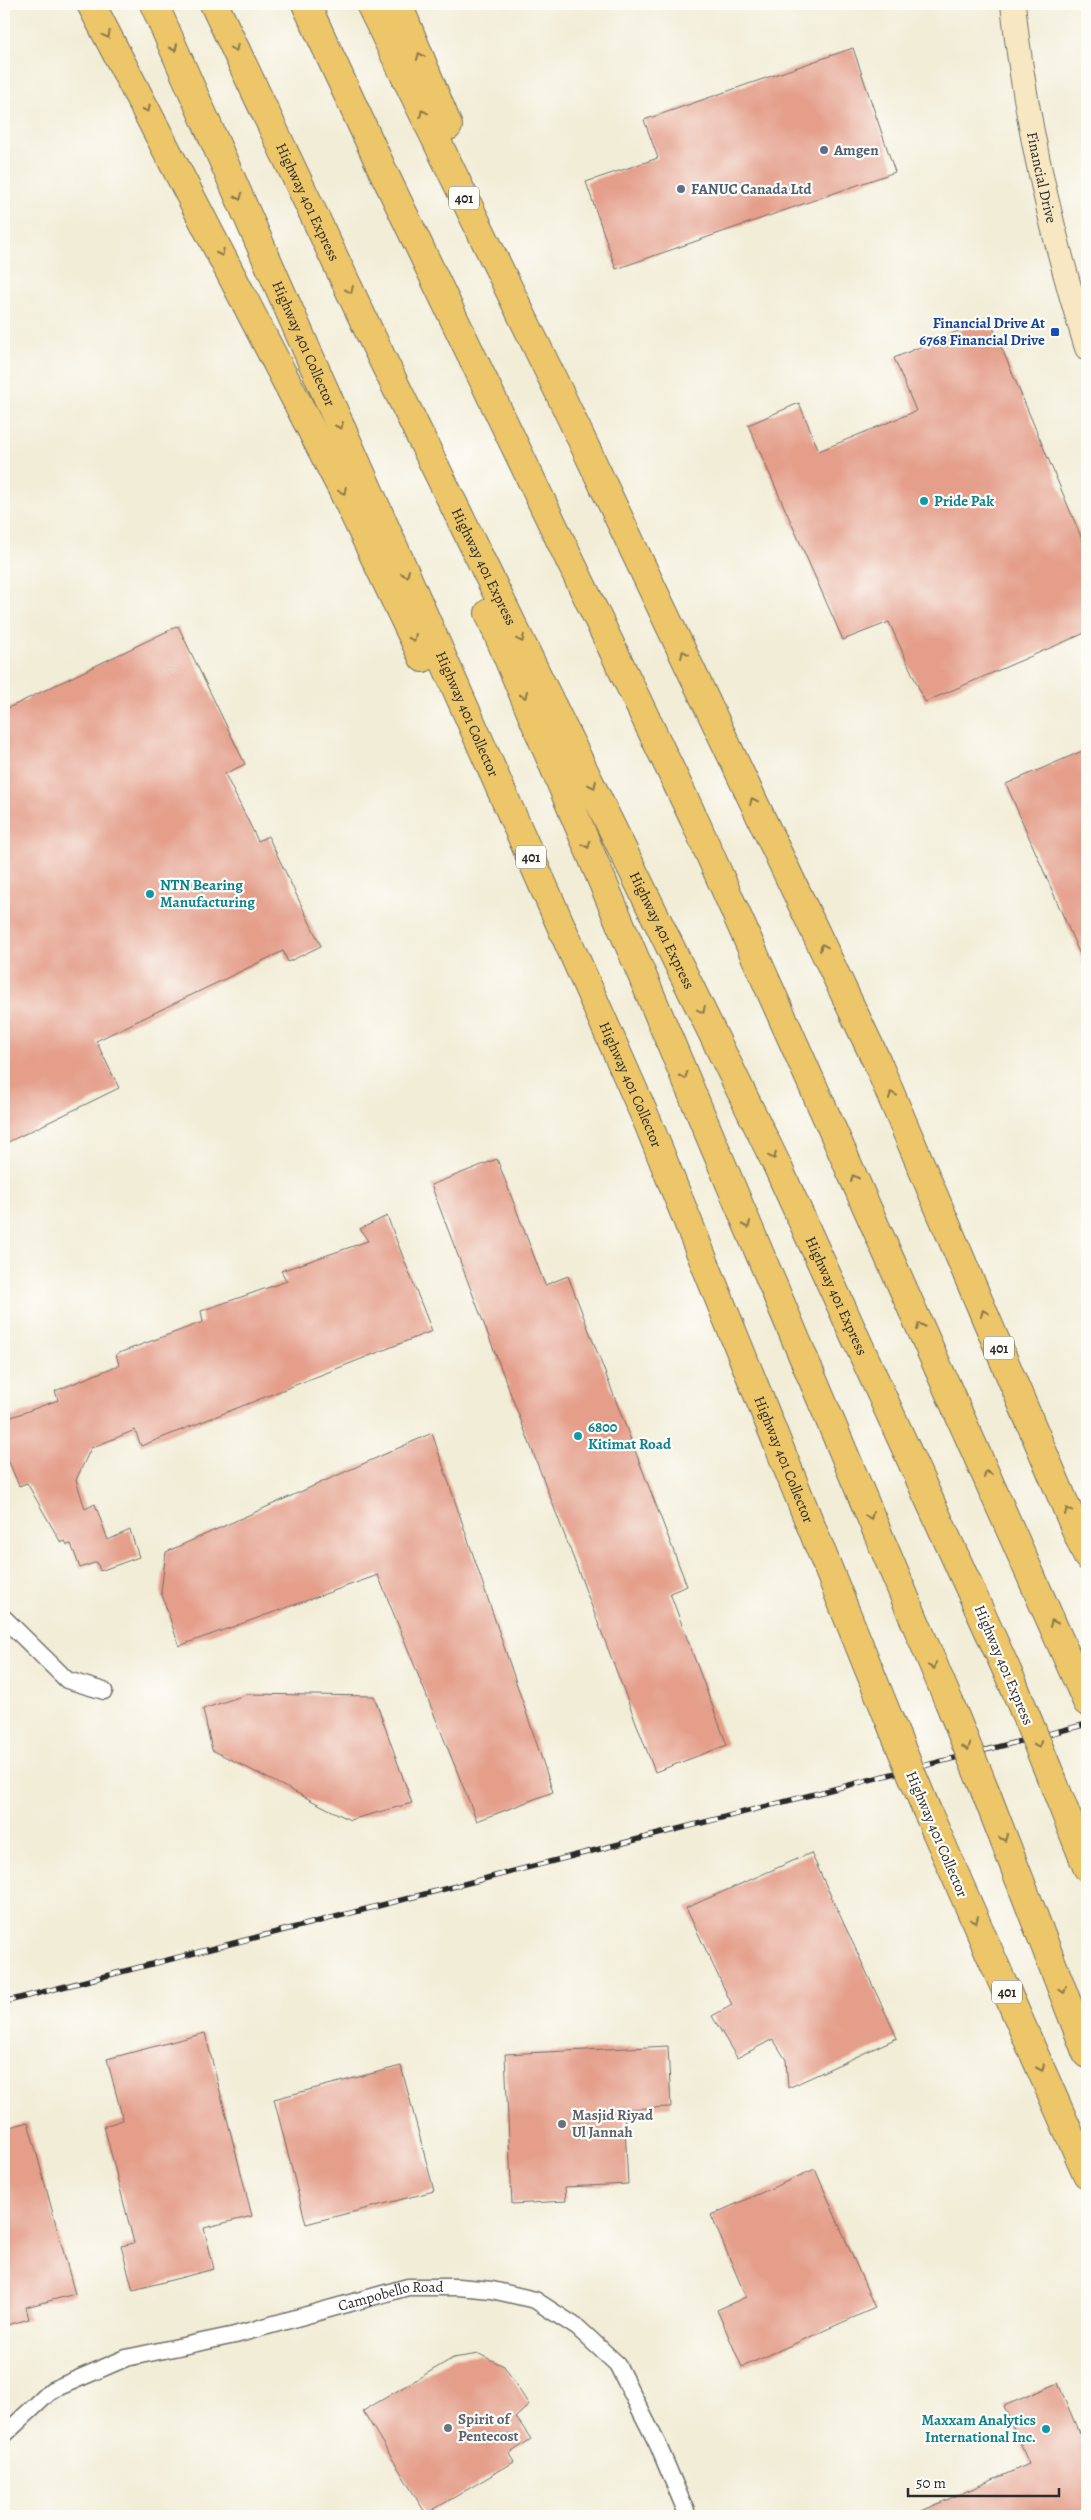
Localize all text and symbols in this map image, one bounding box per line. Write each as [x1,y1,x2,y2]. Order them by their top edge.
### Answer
one-way arrow [101,29,111,38]
one-way arrow [167,43,178,52]
one-way arrow [229,43,239,52]
one-way arrow [415,53,425,61]
one-way arrow [141,104,151,113]
one-way arrow [419,109,429,118]
street label: Financial Drive [1022,130,1062,226]
street label: Highway 401 Express [271,140,344,264]
place label: Amgen [833,140,879,160]
marker: Amgen [818,144,830,156]
place label: FANUC Canada Ltd [691,179,812,199]
marker: FANUC Canada Ltd [675,183,687,195]
road number: 401 [449,187,479,210]
one-way arrow [233,192,244,201]
one-way arrow [215,248,225,257]
street label: Highway 401 Collector [267,277,340,410]
one-way arrow [343,284,353,293]
place label: Financial Drive At 6768 Financial Drive [919,313,1045,350]
marker: Financial Drive At 6768 Financial Drive [1049,326,1061,338]
one-way arrow [334,421,345,430]
one-way arrow [337,486,348,495]
place label: Pride Pak [934,491,994,511]
marker: Pride Pak [918,495,930,507]
street label: Highway 401 Express [447,504,521,629]
one-way arrow [399,569,410,578]
one-way arrow [407,633,418,642]
one-way arrow [515,634,525,643]
street label: Highway 401 Collector [431,648,504,780]
one-way arrow [679,650,690,659]
one-way arrow [518,691,528,699]
one-way arrow [586,780,597,789]
one-way arrow [749,797,760,806]
one-way arrow [580,840,591,849]
road number: 401 [516,846,546,869]
street label: Highway 401 Express [625,868,699,992]
place label: NTN Bearing Manufacturing [160,875,255,912]
marker: NTN Bearing Manufacturing [144,888,156,900]
one-way arrow [819,944,829,953]
one-way arrow [696,1005,706,1014]
street label: Highway 401 Collector [594,1018,667,1151]
one-way arrow [679,1071,689,1079]
one-way arrow [887,1091,898,1100]
one-way arrow [767,1151,777,1160]
one-way arrow [850,1174,861,1183]
one-way arrow [741,1220,752,1229]
street label: Highway 401 Express [801,1233,872,1359]
one-way arrow [980,1309,991,1318]
one-way arrow [916,1322,927,1331]
road number: 401 [984,1336,1014,1360]
street label: Highway 401 Collector [749,1393,819,1526]
place label: 6800 Kitimat Road [588,1417,672,1454]
marker: 6800 Kitimat Road [572,1430,584,1442]
one-way arrow [982,1470,993,1479]
one-way arrow [1064,1507,1075,1516]
one-way arrow [864,1511,874,1520]
street label: Highway 401 Express [970,1602,1038,1728]
one-way arrow [1048,1619,1059,1628]
one-way arrow [927,1661,938,1670]
one-way arrow [1032,1741,1042,1749]
one-way arrow [961,1742,971,1751]
street label: Highway 401 Collector [901,1768,973,1900]
one-way arrow [998,1833,1008,1842]
one-way arrow [968,1915,979,1924]
road number: 401 [992,1980,1022,2004]
one-way arrow [1057,1985,1067,1993]
one-way arrow [1034,2063,1045,2072]
place label: Masjid Riyad Ul Jannah [572,2105,654,2142]
marker: Masjid Riyad Ul Jannah [556,2118,568,2130]
street label: Campobello Road [336,2277,444,2316]
place label: Spirit of Pentecost [458,2409,519,2446]
place label: Maxxam Analytics International Inc. [922,2410,1036,2447]
marker: Spirit of Pentecost [442,2422,454,2434]
marker: Maxxam Analytics International Inc. [1040,2423,1052,2435]
scale bar [908,2465,1060,2497]
text: 50 m [916,2473,946,2493]

